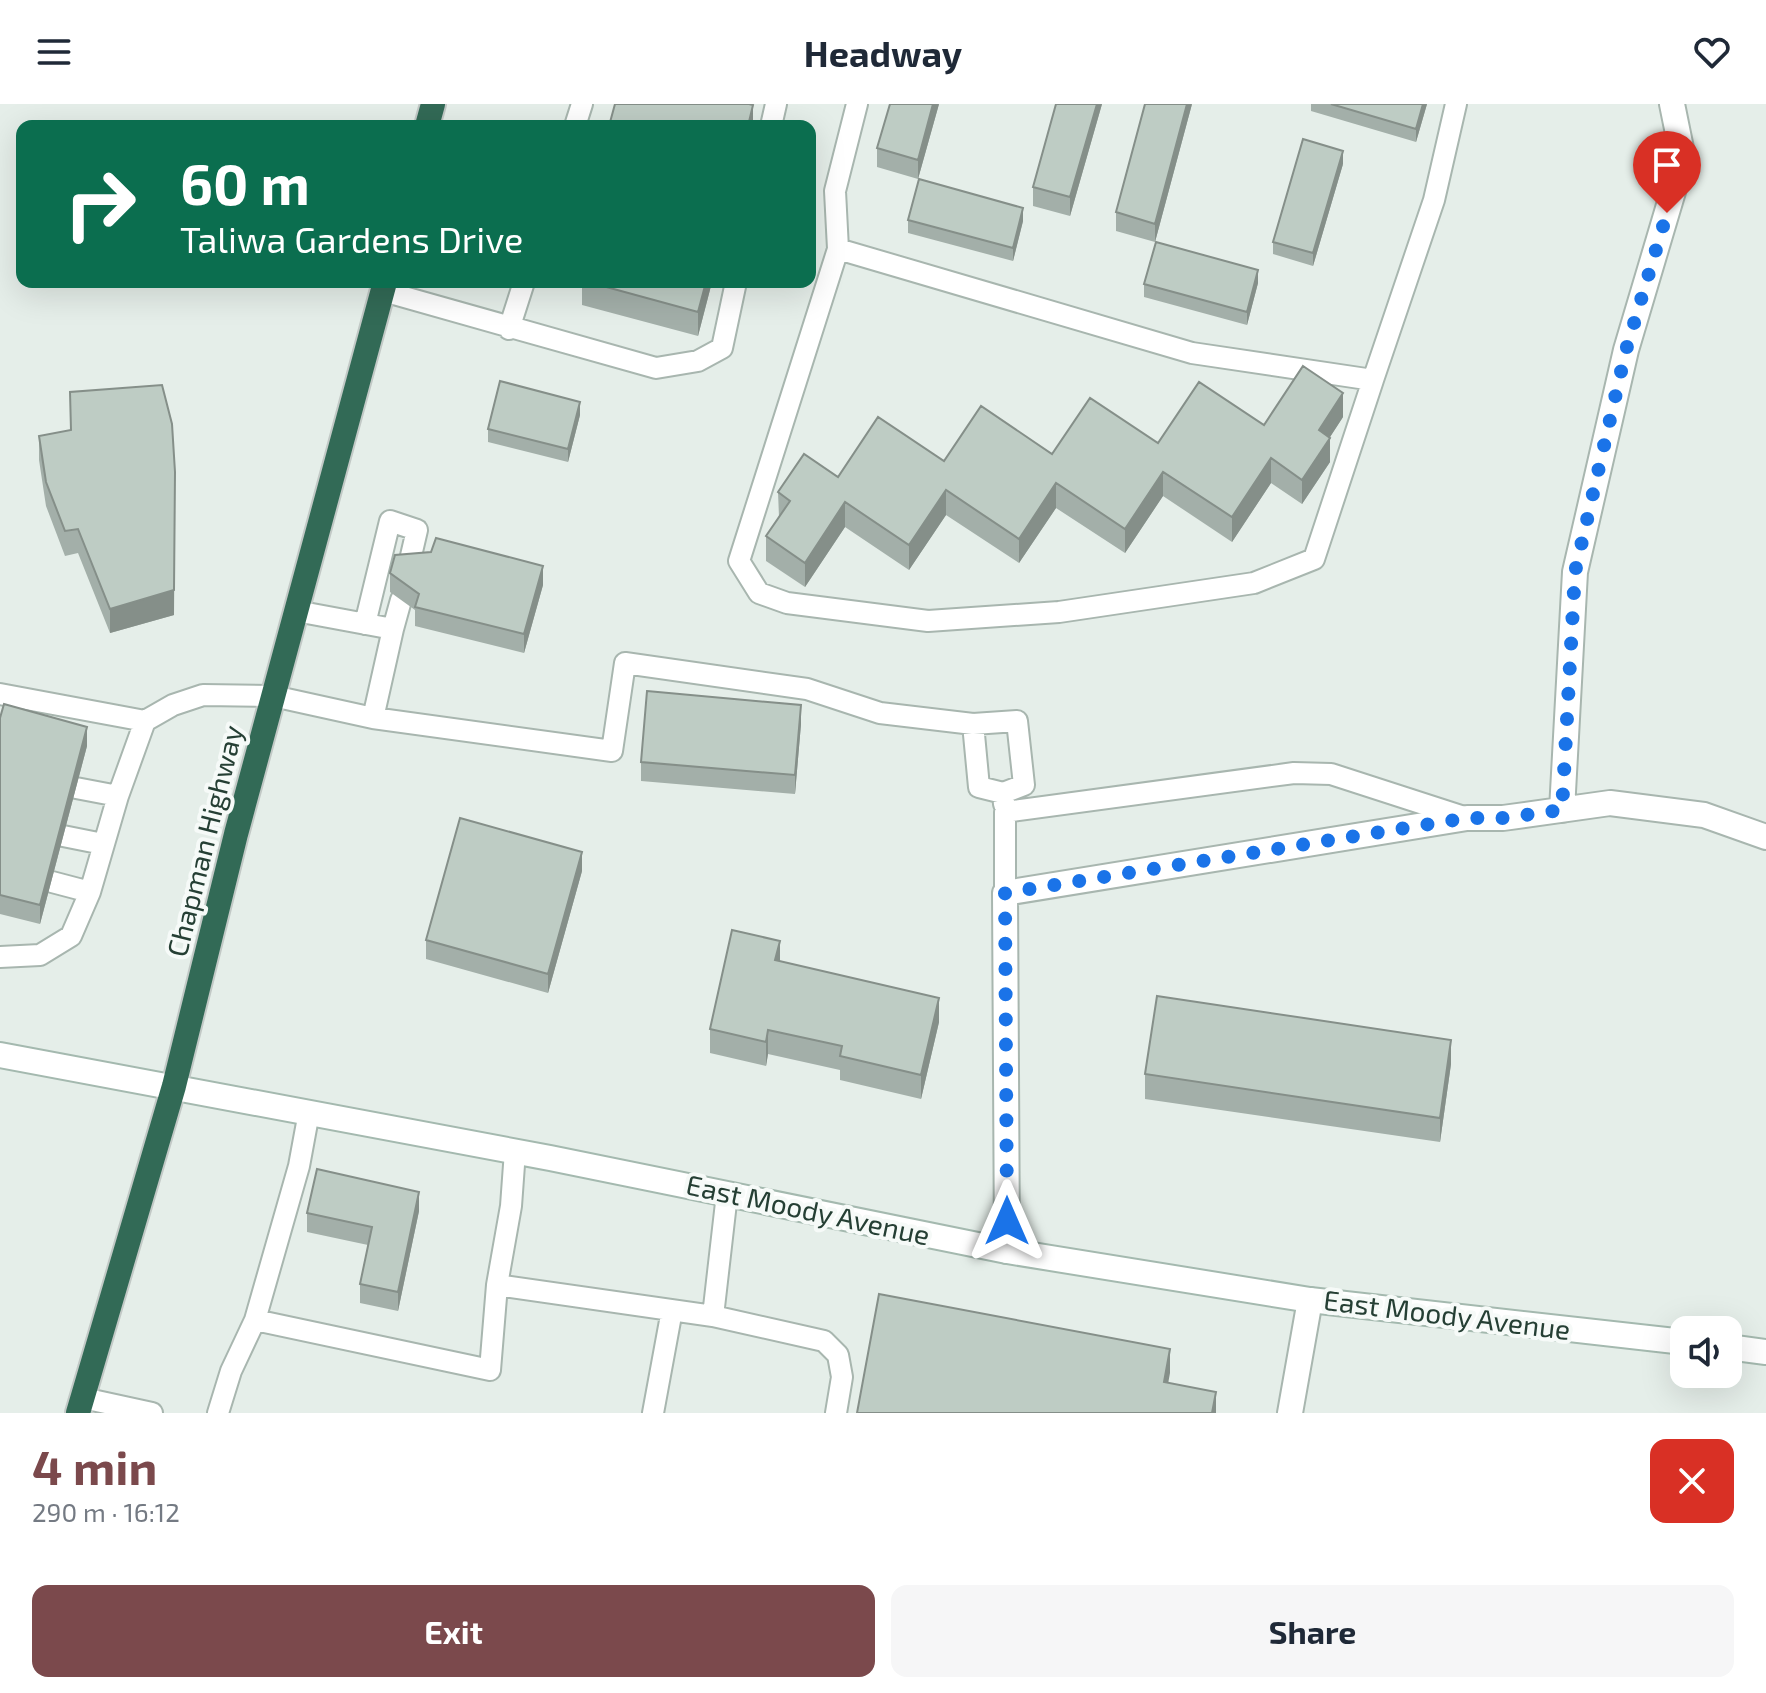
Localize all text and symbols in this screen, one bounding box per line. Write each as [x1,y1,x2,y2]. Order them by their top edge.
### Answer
icon: menu [32,30,76,74]
icon: heart [1690,30,1734,74]
text: Headway [804,31,962,74]
pin [1633,131,1701,213]
icon: arrive [1645,143,1689,187]
text: 60 m [180,149,310,216]
icon: right [48,152,152,256]
text: Taliwa Gardens Drive [180,217,523,260]
street label: Chapman Highway [159,722,249,960]
street label: East Moody Avenue [683,1167,933,1251]
position arrow [965,1179,1049,1263]
street label: East Moody Avenue [1322,1282,1572,1346]
map controls [1670,1316,1742,1388]
button: sound [1670,1316,1742,1388]
text: 4 min [32,1437,157,1495]
button: close [1650,1439,1734,1523]
text: 290 m · 16:12 [32,1496,180,1527]
button: Exit [32,1585,875,1677]
button: Share [891,1585,1734,1677]

